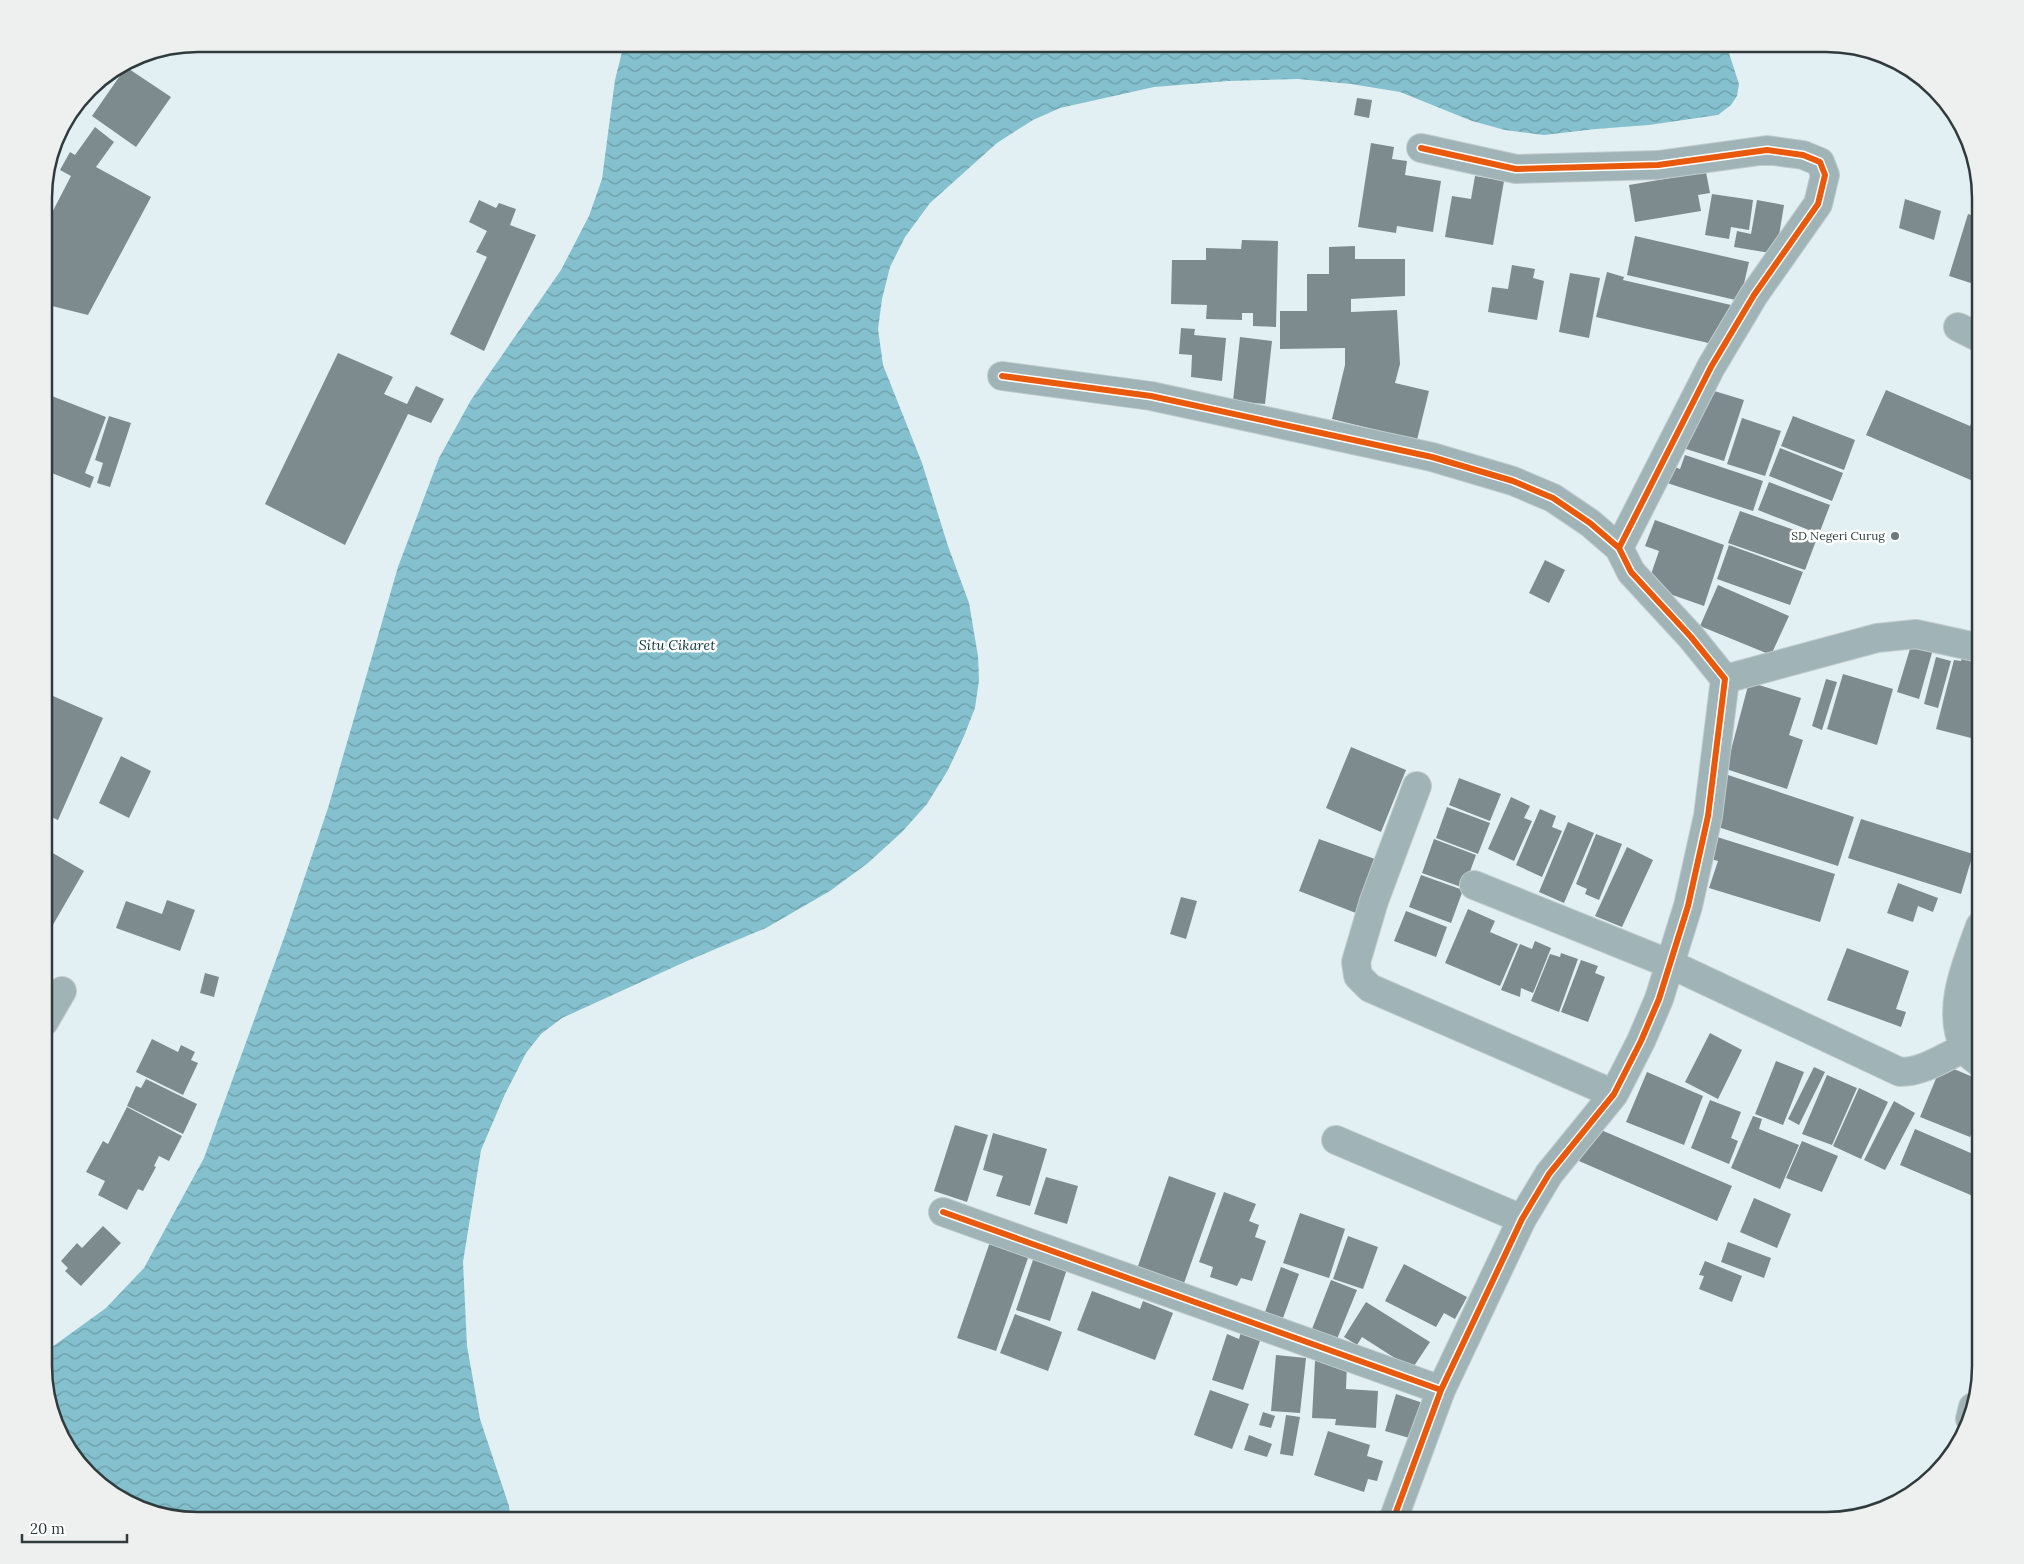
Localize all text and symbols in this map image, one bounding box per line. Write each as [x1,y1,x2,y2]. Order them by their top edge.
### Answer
place label: SD Negeri Curug [1791,528,1885,543]
marker: SD Negeri Curug [1889,530,1901,542]
water label: Situ Cikaret [639,636,716,654]
scale bar [22,1512,128,1544]
text: 20 m [30,1519,65,1538]

